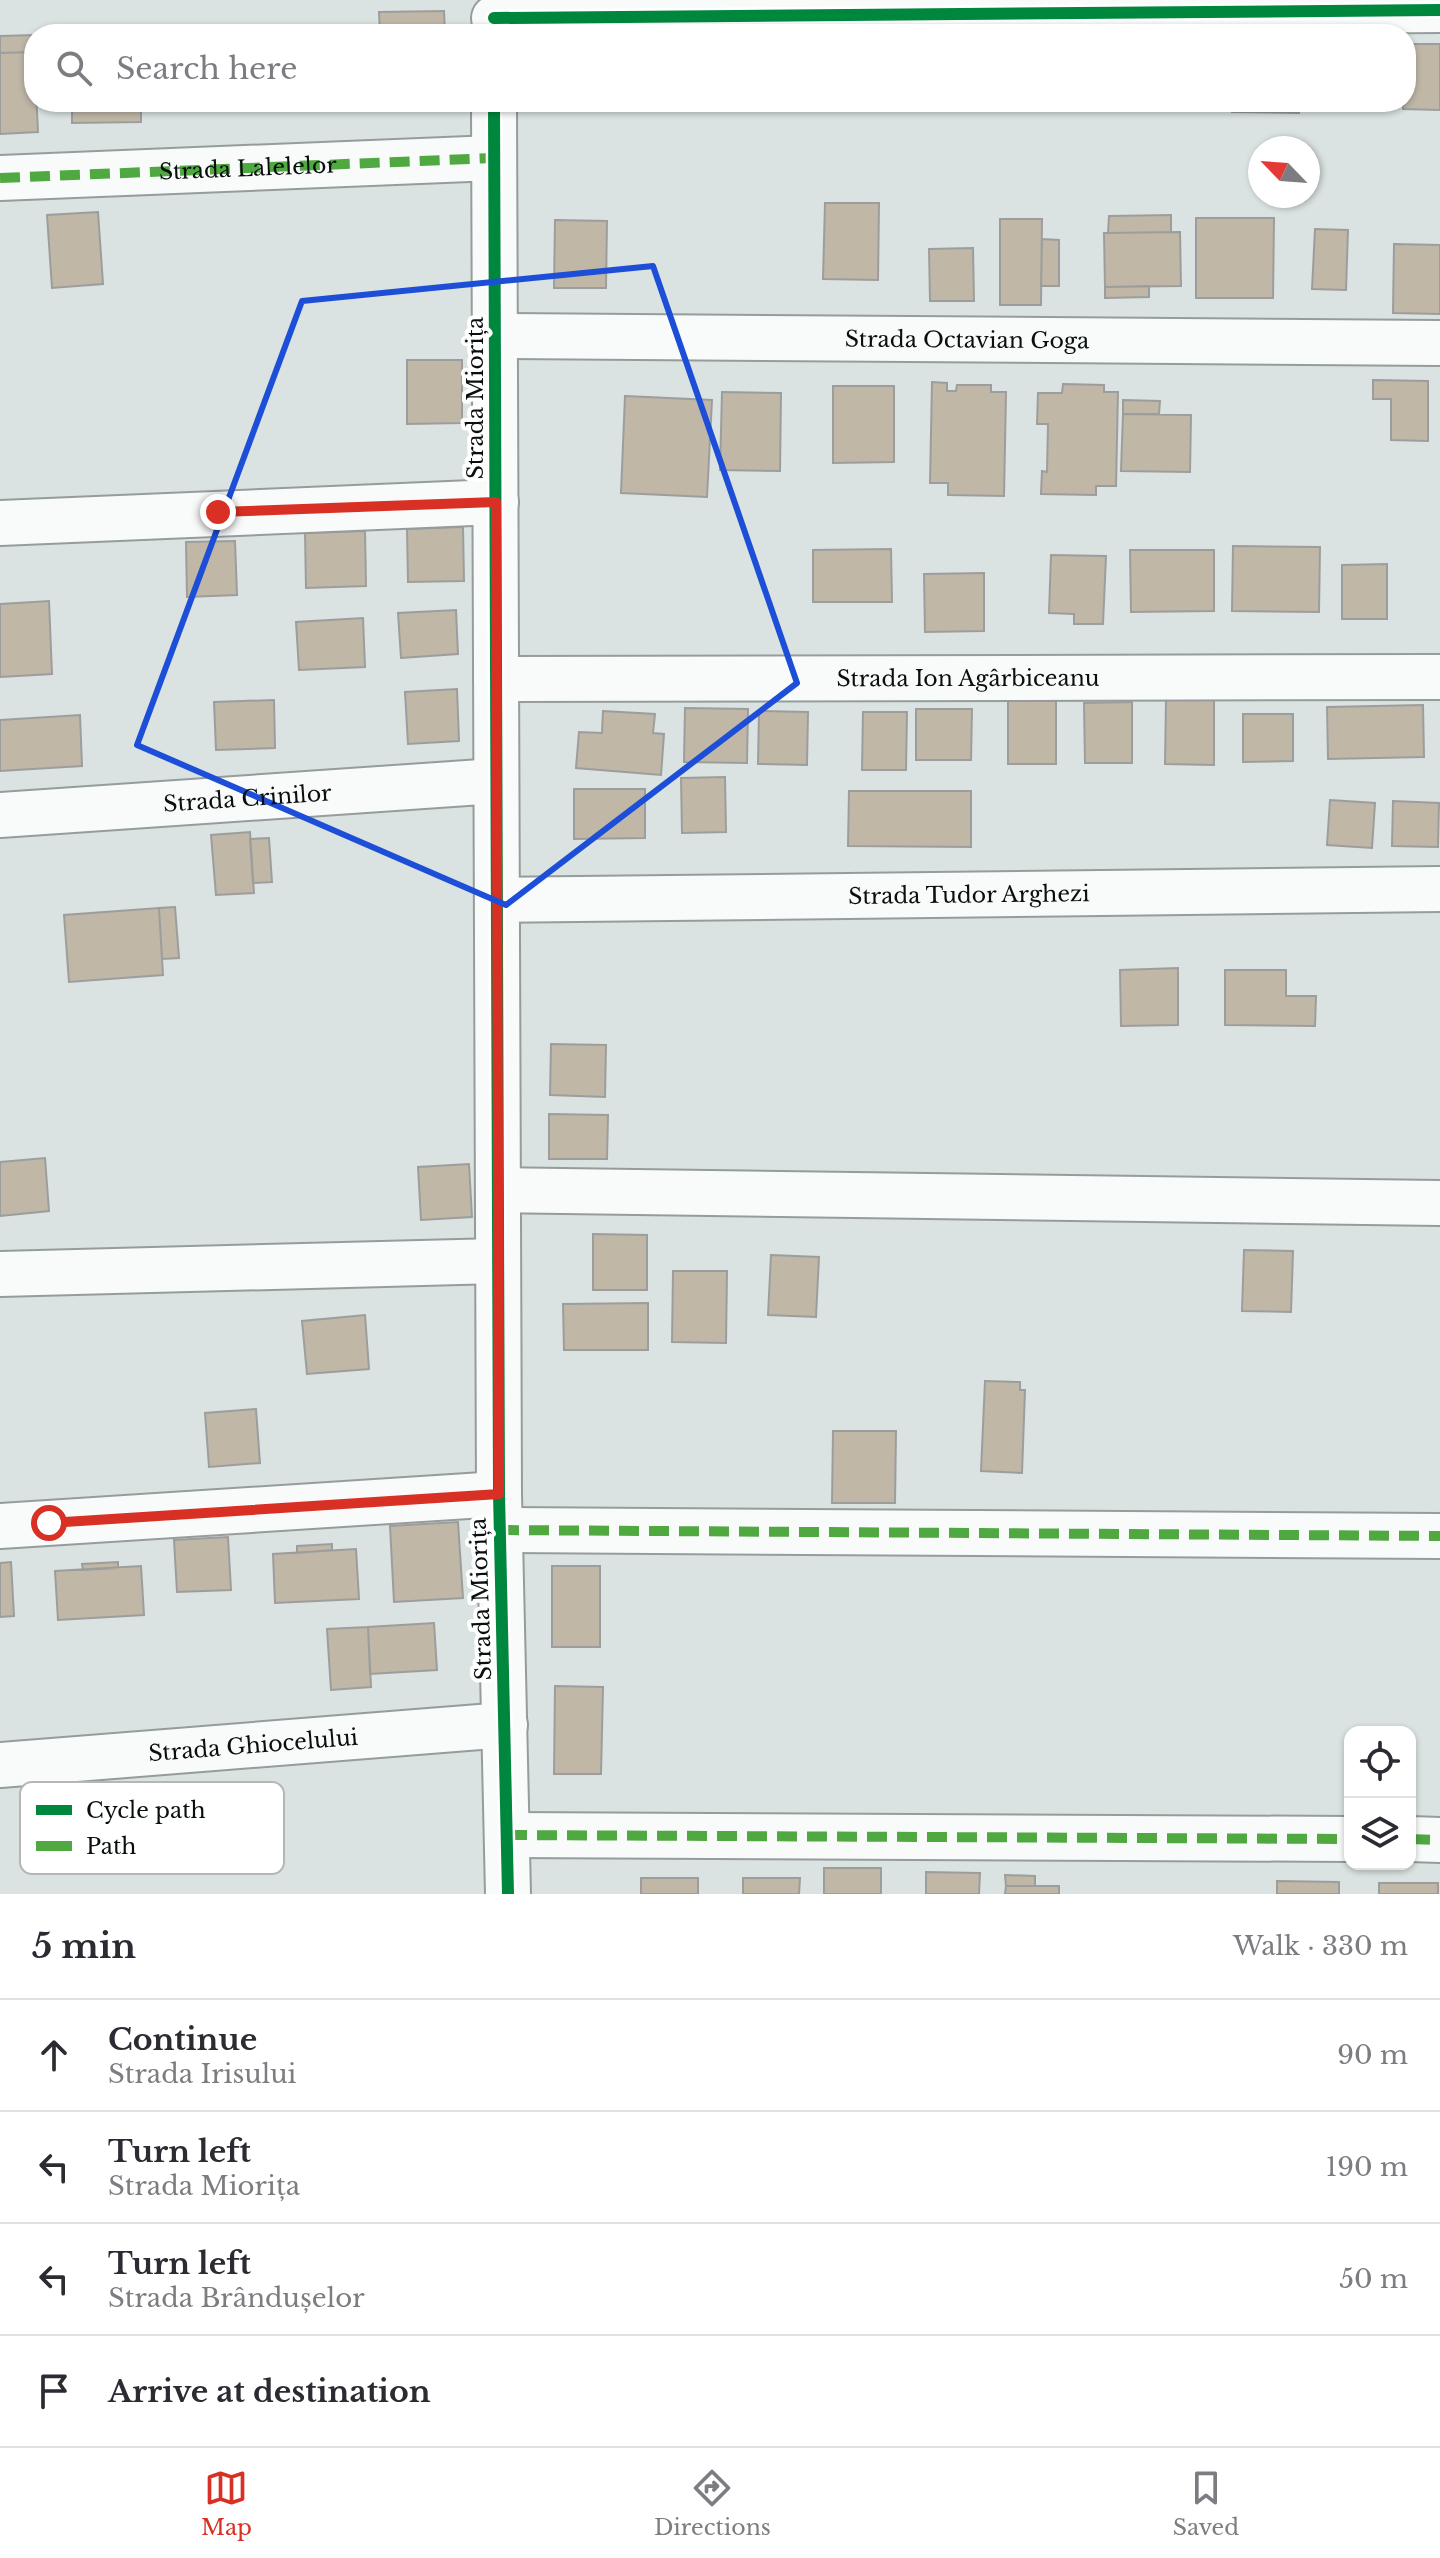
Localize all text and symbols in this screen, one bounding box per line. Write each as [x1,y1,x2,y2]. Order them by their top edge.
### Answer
search box [24,24,1416,112]
icon: search [52,46,96,90]
text: Search here [116,50,297,87]
north arrow [1248,136,1320,208]
street label: Strada Lalelelor [158,151,338,185]
street label: Strada Miorița [462,316,489,479]
street label: Strada Octavian Goga [845,325,1090,354]
route end [200,494,236,530]
street label: Strada Ion Agârbiceanu [836,664,1100,692]
street label: Strada Crinilor [162,779,333,817]
street label: Strada Tudor Arghezi [848,880,1090,909]
route start [31,1505,67,1541]
street label: Strada Miorița [465,1516,497,1681]
street label: Strada Ghiocelului [147,1723,360,1767]
map controls [1344,1726,1416,1870]
button: locate [1344,1726,1416,1798]
legend [20,1782,284,1874]
text: Cycle path [86,1797,206,1824]
button: layers [1344,1798,1416,1870]
text: Path [86,1833,137,1860]
text: 5 min [32,1925,136,1967]
text: Walk · 330 m [1233,1930,1408,1962]
text: Continue [108,2021,257,2058]
icon: ahead [32,2033,76,2077]
text: 90 m [1337,2039,1408,2071]
text: Strada Irisului [108,2058,296,2090]
text: Turn left [108,2133,251,2170]
icon: left [32,2145,76,2189]
text: 190 m [1326,2151,1408,2183]
text: Strada Miorița [108,2170,300,2202]
text: Turn left [108,2245,251,2282]
icon: left [32,2257,76,2301]
text: 50 m [1339,2263,1408,2295]
text: Strada Brândușelor [108,2282,365,2314]
icon: arrive [32,2369,76,2413]
text: Arrive at destination [108,2373,431,2410]
tab: Map [201,2466,252,2541]
tab: Directions [654,2466,771,2541]
tab: Saved [1173,2466,1239,2541]

